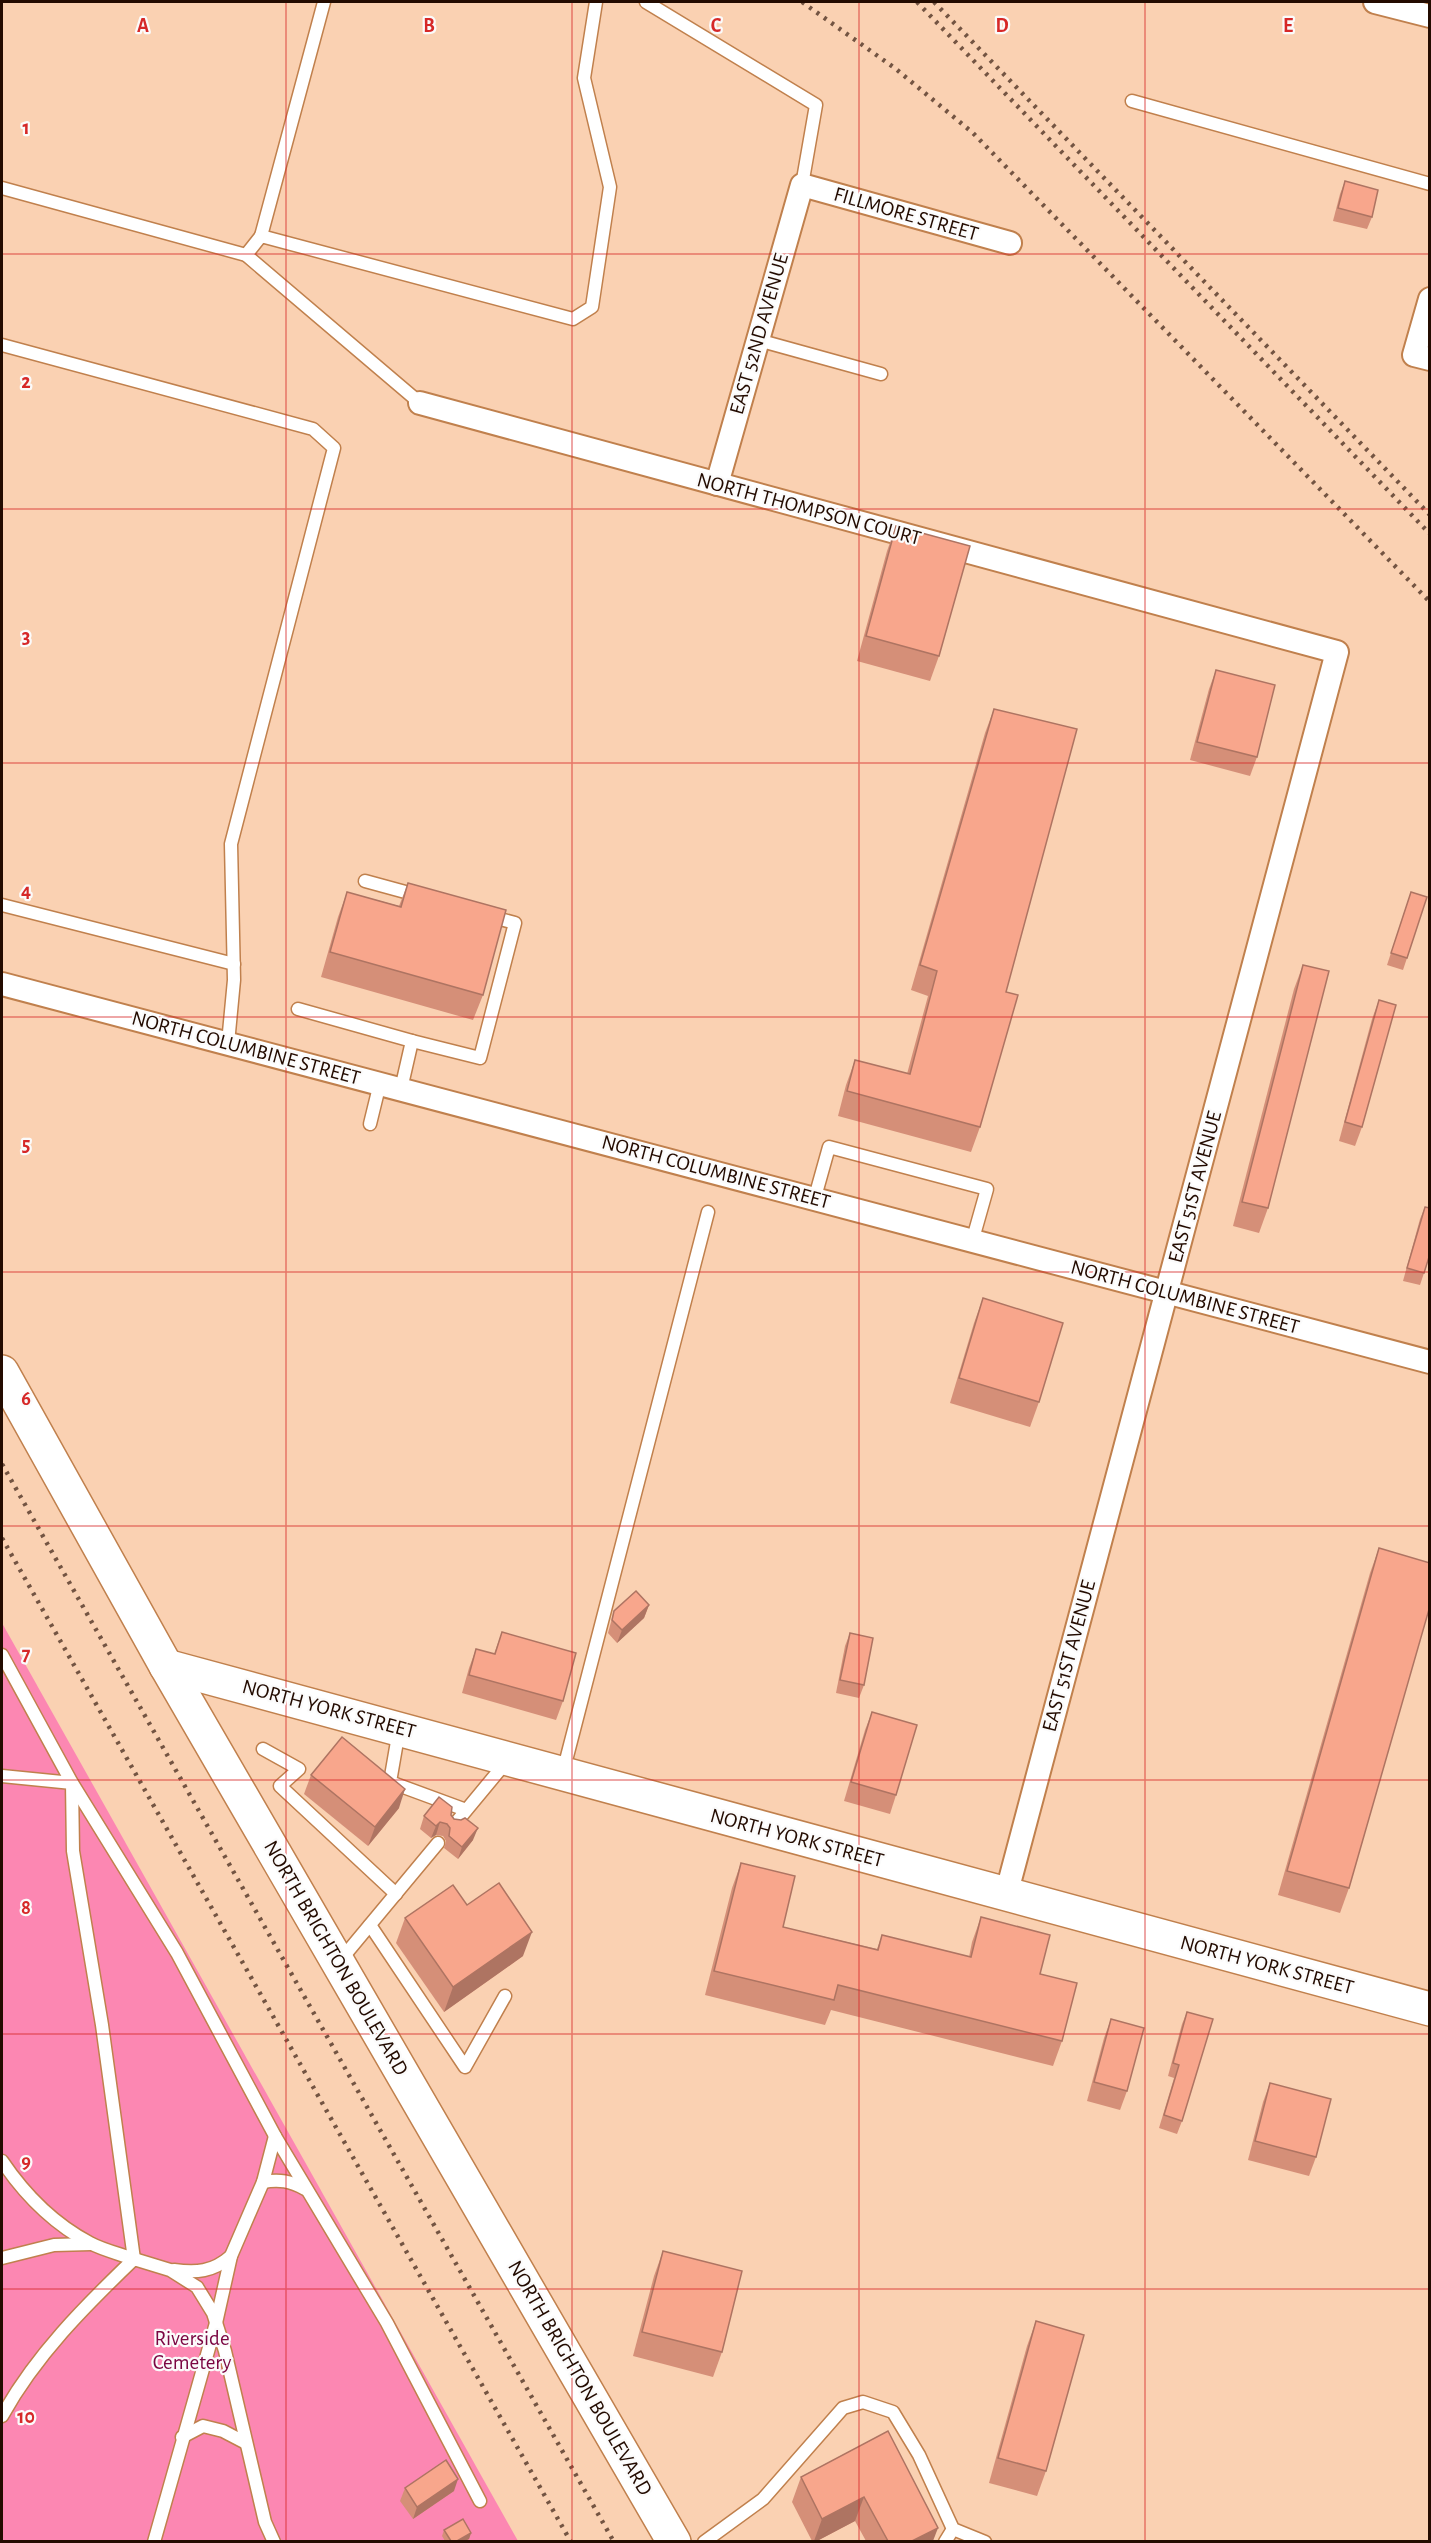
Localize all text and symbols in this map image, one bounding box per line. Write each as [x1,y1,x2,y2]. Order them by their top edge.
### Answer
text: A [137,16,149,36]
text: B [423,16,435,36]
text: C [711,16,722,36]
text: D [995,16,1009,36]
text: E [1283,16,1293,36]
text: 1 [22,118,30,138]
street label: FILLMORE STREET [831,183,981,245]
street label: EAST 52ND AVENUE [726,251,792,417]
text: 2 [21,372,31,392]
street label: NORTH THOMPSON COURT [695,469,923,549]
text: 3 [22,627,30,647]
text: 4 [21,881,31,901]
street label: NORTH COLUMBINE STREET [129,1007,363,1089]
street label: EAST 51ST AVENUE [1165,1109,1225,1265]
street label: NORTH COLUMBINE STREET [599,1131,833,1213]
text: 5 [22,1135,30,1155]
street label: NORTH COLUMBINE STREET [1068,1256,1302,1338]
text: 6 [21,1389,31,1409]
street label: EAST 51ST AVENUE [1039,1578,1099,1734]
text: 7 [22,1644,31,1664]
street label: NORTH YORK STREET [240,1676,418,1742]
street label: NORTH YORK STREET [708,1805,886,1871]
street label: NORTH BRIGHTON BOULEVARD [260,1837,412,2079]
text: 8 [21,1898,31,1918]
street label: NORTH YORK STREET [1178,1932,1356,1998]
text: 9 [21,2152,31,2172]
street label: NORTH BRIGHTON BOULEVARD [504,2257,656,2499]
park label: Riverside Cemetery [153,2328,231,2373]
text: 10 [17,2407,35,2427]

